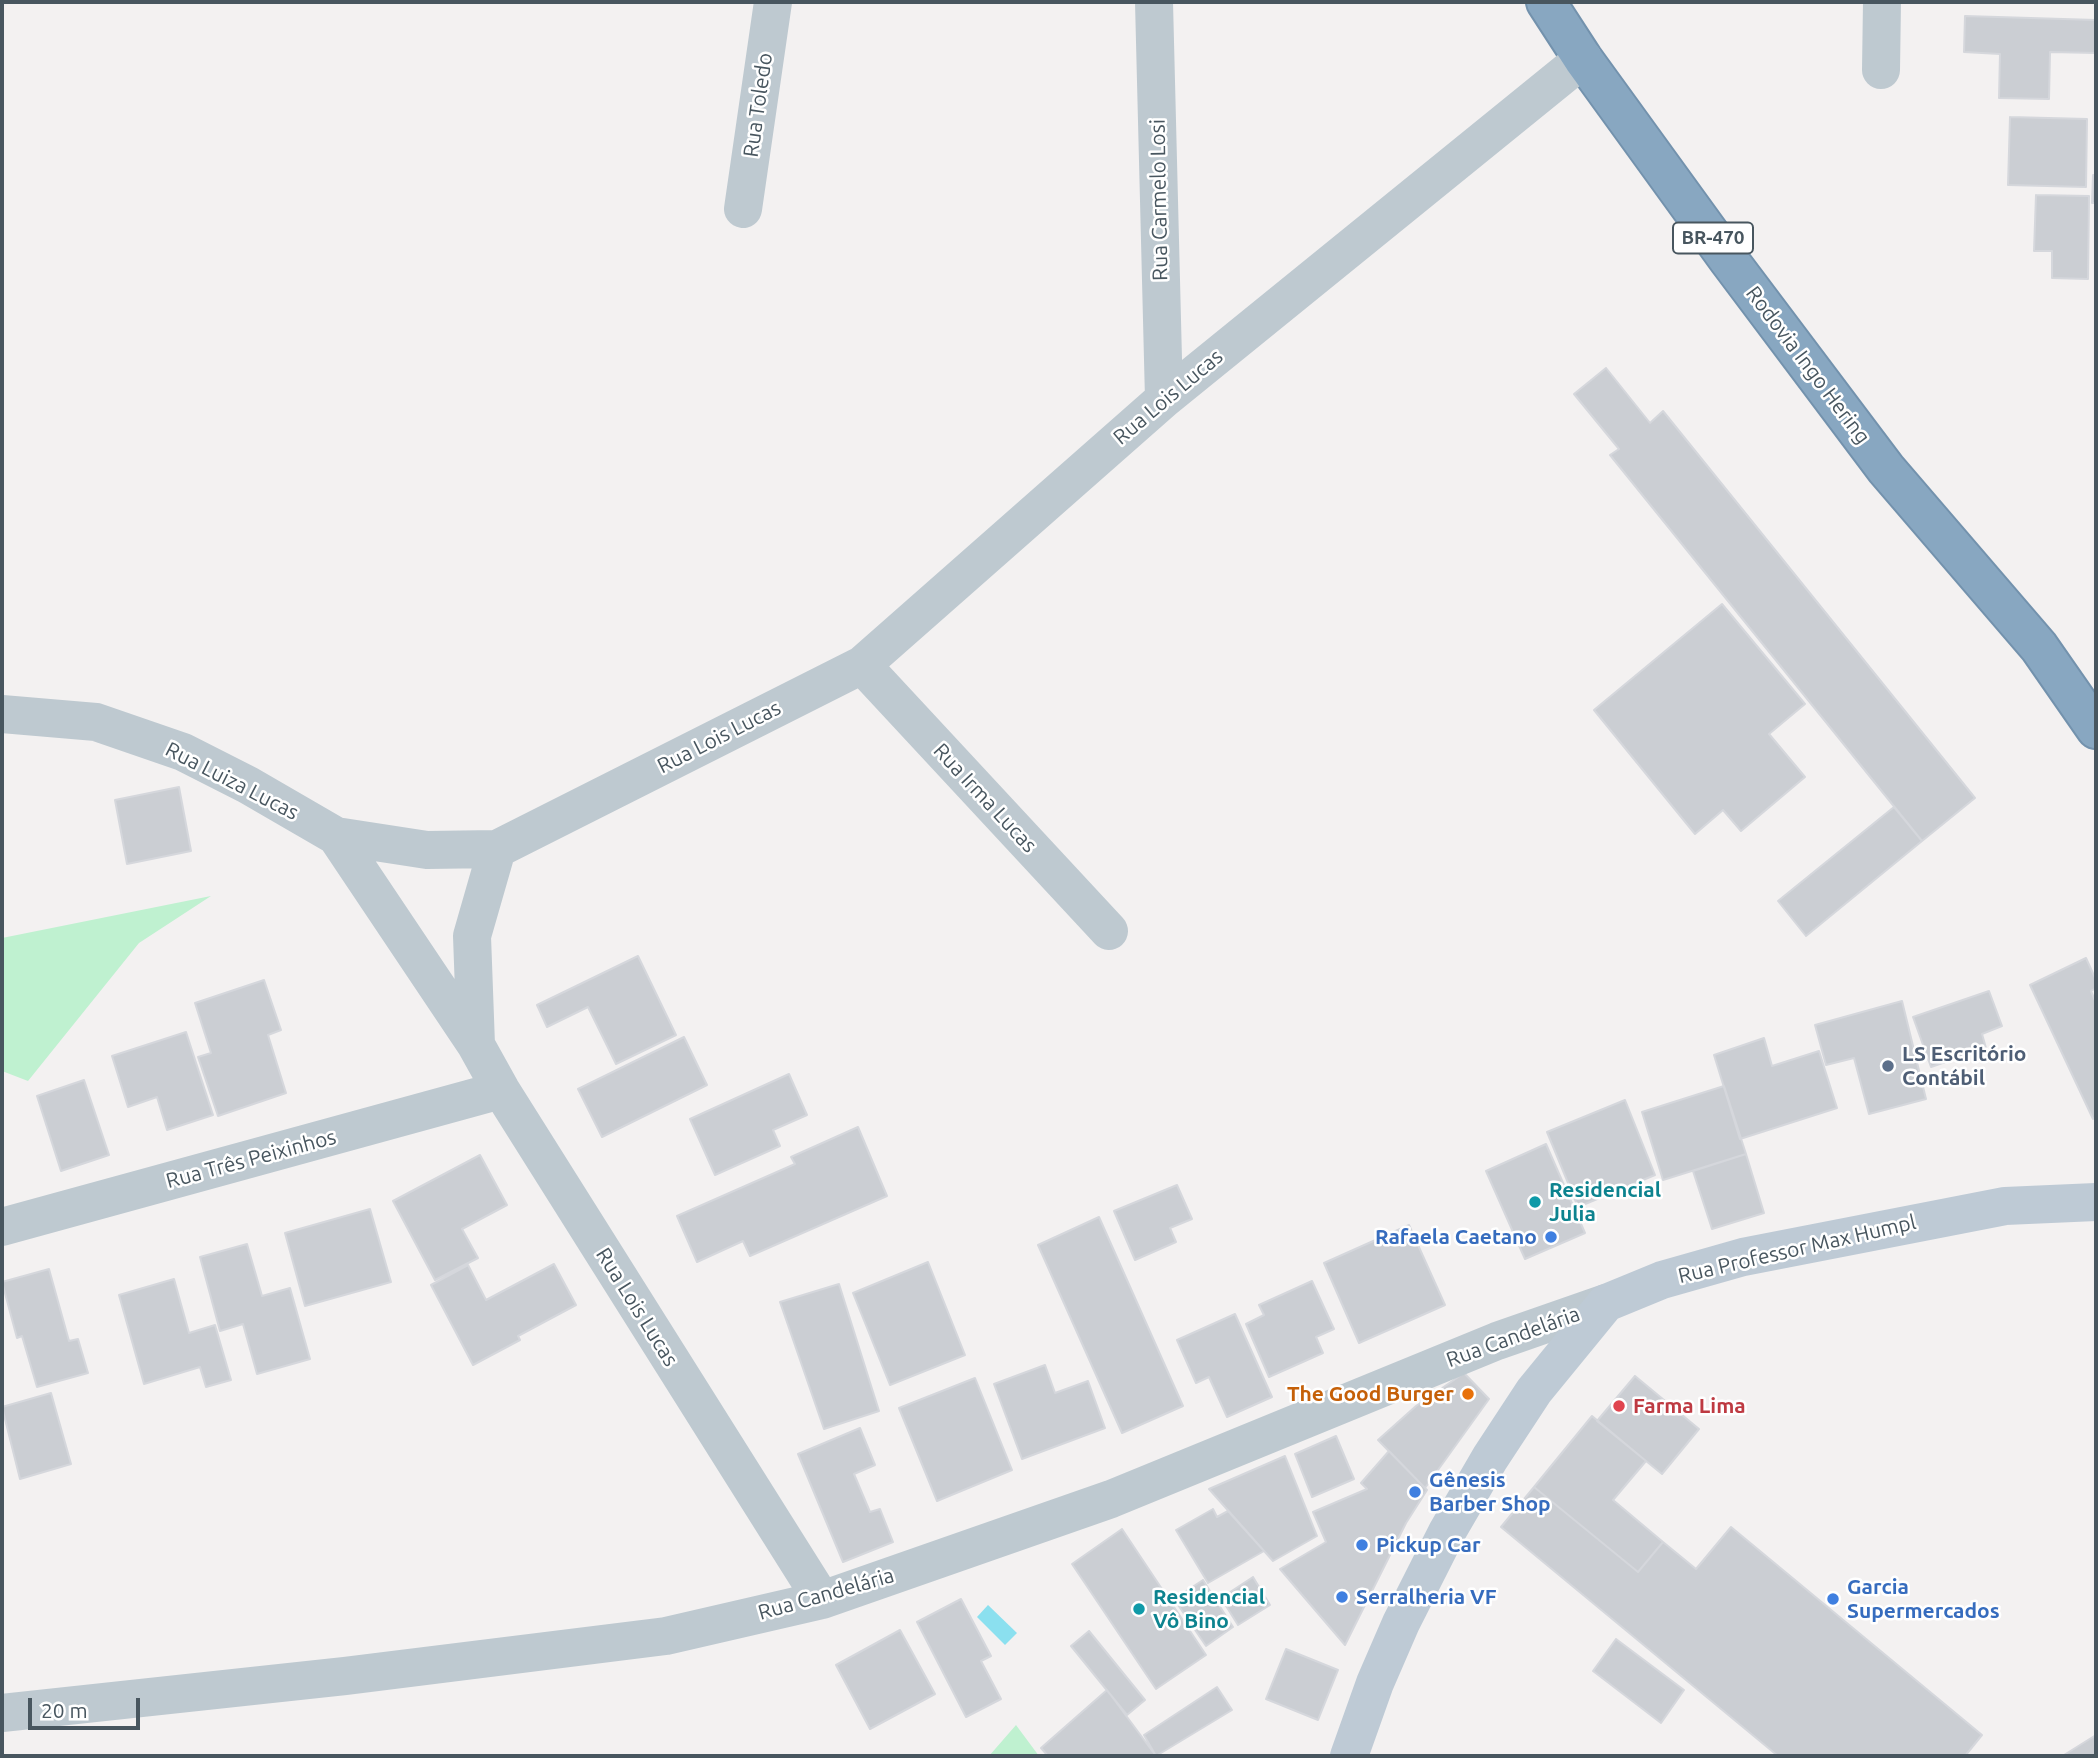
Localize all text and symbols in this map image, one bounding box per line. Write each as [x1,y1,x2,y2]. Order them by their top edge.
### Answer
street label: Rua Toledo [738,51,778,159]
street label: Rua Carmelo Losi [1145,119,1173,281]
road number: BR-470 [1673,222,1753,254]
street label: Rodovia Ingo Hering [1741,281,1875,449]
street label: Rua Lois Lucas [1108,344,1228,450]
street label: Rua Lois Lucas [653,695,785,779]
street label: Rua Luiza Lucas [161,737,303,825]
street label: Rua Irma Lucas [928,738,1042,858]
place label: LS Escritório Contábil [1902,1041,2026,1091]
marker: LS Escritório Contábil [1880,1058,1896,1074]
street label: Rua Três Peixinhos [163,1124,339,1194]
place label: Residencial Julia [1549,1177,1661,1227]
marker: Residencial Julia [1527,1194,1543,1210]
street label: Rua Professor Max Humpl [1676,1209,1918,1289]
place label: Rafaela Caetano [1375,1224,1537,1250]
marker: Rafaela Caetano [1543,1229,1559,1245]
street label: Rua Lois Lucas [591,1243,683,1371]
street label: Rua Candelária [1443,1301,1583,1373]
place label: The Good Burger [1287,1381,1454,1407]
marker: The Good Burger [1460,1386,1476,1402]
place label: Farma Lima [1633,1393,1746,1419]
marker: Farma Lima [1611,1398,1627,1414]
place label: Gênesis Barber Shop [1429,1467,1551,1517]
marker: Gênesis Barber Shop [1407,1484,1423,1500]
place label: Pickup Car [1376,1532,1481,1558]
marker: Pickup Car [1354,1537,1370,1553]
street label: Rua Candelária [755,1563,897,1625]
place label: Garcia Supermercados [1847,1574,2000,1624]
place label: Residencial Vô Bino [1153,1584,1265,1634]
place label: Serralheria VF [1356,1584,1497,1610]
marker: Serralheria VF [1334,1589,1350,1605]
marker: Garcia Supermercados [1825,1591,1841,1607]
marker: Residencial Vô Bino [1131,1601,1147,1617]
scale bar [32,1684,144,1728]
text: 20 m [41,1698,88,1722]

